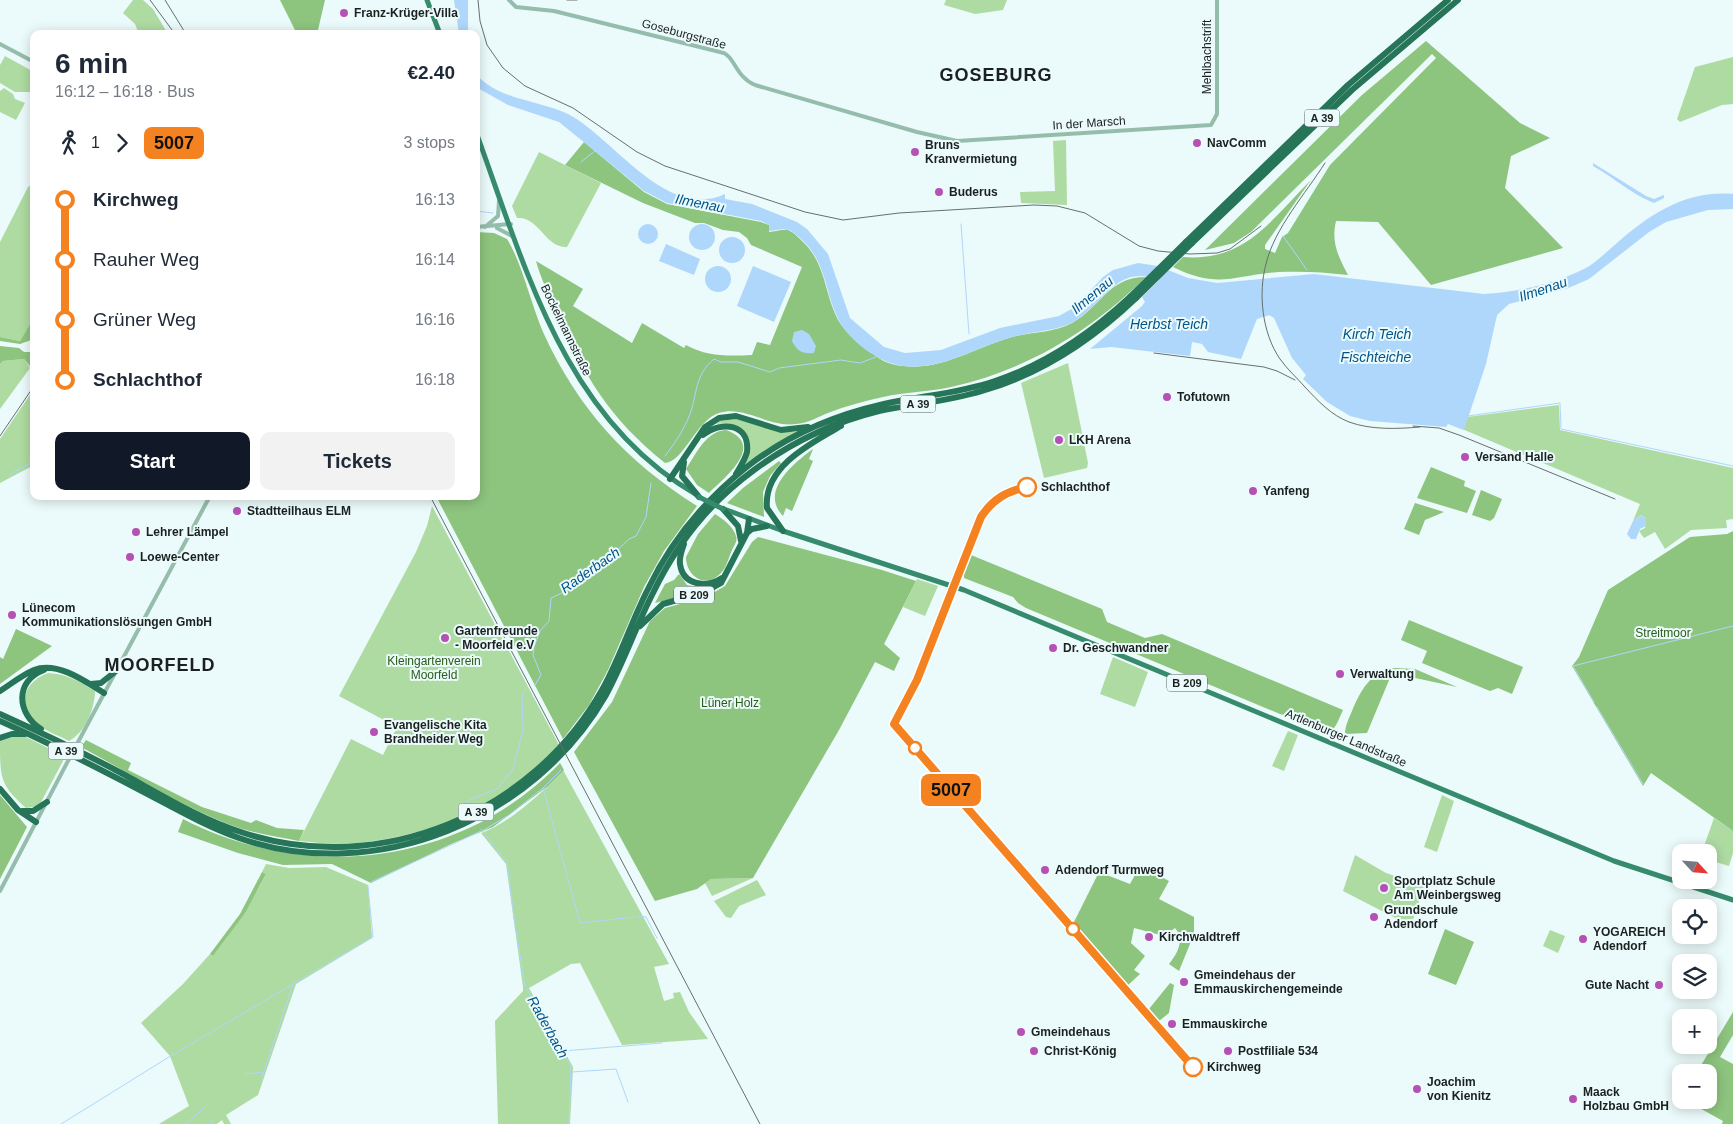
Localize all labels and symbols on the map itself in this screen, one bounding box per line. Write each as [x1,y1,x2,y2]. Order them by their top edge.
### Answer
place label: Franz-Krüger-Villa [354,6,458,20]
marker: Franz-Krüger-Villa [338,7,350,19]
street label: Goseburgstraße [640,16,728,52]
street label: Mehlbachstrift [1200,19,1214,94]
district label: GOSEBURG [939,65,1053,85]
road number: A 39 [1304,110,1340,126]
street label: In der Marsch [1052,113,1126,133]
place label: NavComm [1207,136,1266,150]
marker: NavComm [1191,137,1203,149]
place label: Bruns Kranvermietung [925,138,1017,166]
marker: Bruns Kranvermietung [909,146,921,158]
place label: Buderus [949,185,998,199]
marker: Buderus [933,186,945,198]
water label: Ilmenau [674,190,726,216]
water label: Ilmenau [1068,273,1116,317]
water label: Ilmenau [1517,273,1569,305]
street label: Bockelmannstraße [538,282,594,378]
water label: Herbst Teich [1130,316,1208,332]
water label: Kirch Teich [1343,326,1412,342]
water label: Fischteiche [1341,349,1412,365]
place label: Tofutown [1177,390,1230,404]
marker: Tofutown [1161,391,1173,403]
road number: A 39 [900,396,936,412]
place label: LKH Arena [1069,433,1131,447]
marker: LKH Arena [1053,434,1065,446]
place label: Versand Halle [1475,450,1554,464]
marker: Versand Halle [1459,451,1471,463]
marker: Schlachthof [1017,477,1037,497]
place label: Schlachthof [1041,480,1111,494]
place label: Yanfeng [1263,484,1310,498]
marker: Yanfeng [1247,485,1259,497]
place label: Stadtteilhaus ELM [247,504,351,518]
marker: Stadtteilhaus ELM [231,505,243,517]
place label: Lehrer Lämpel [146,525,229,539]
marker: Lehrer Lämpel [130,526,142,538]
water label: Raderbach [557,544,623,596]
place label: Loewe-Center [140,550,220,564]
marker: Loewe-Center [124,551,136,563]
road number: B 209 [674,586,714,604]
place label: Lünecom Kommunikationslösungen GmbH [22,601,212,629]
marker: Lünecom Kommunikationslösungen GmbH [6,609,18,621]
place label: Gartenfreunde - Moorfeld e.V [455,624,538,652]
park label: Streitmoor [1635,626,1691,640]
marker: Gartenfreunde - Moorfeld e.V [439,632,451,644]
place label: Dr. Geschwandner [1063,641,1169,655]
marker: Dr. Geschwandner [1047,642,1059,654]
park label: Kleingartenverein Moorfeld [387,654,481,682]
district label: MOORFELD [105,655,216,675]
place label: Verwaltung [1350,667,1414,681]
marker: Verwaltung [1334,668,1346,680]
road number: B 209 [1167,674,1207,691]
park label: Lüner Holz [701,696,759,710]
street label: Artlenburger Landstraße [1283,706,1409,770]
place label: Evangelische Kita Brandheider Weg [384,718,487,746]
marker: Evangelische Kita Brandheider Weg [368,726,380,738]
unlabelled marker [908,741,922,755]
road number: A 39 [48,742,84,759]
line badge: 5007 [916,774,986,806]
road number: A 39 [458,804,494,820]
north arrow [1672,844,1718,889]
place label: Adendorf Turmweg [1055,863,1164,877]
marker: Adendorf Turmweg [1039,864,1051,876]
place label: Sportplatz Schule Am Weinbergsweg [1394,874,1501,902]
marker: Sportplatz Schule Am Weinbergsweg [1378,882,1390,894]
place label: Grundschule Adendorf [1384,903,1458,931]
marker: Grundschule Adendorf [1368,911,1380,923]
unlabelled marker [1066,922,1080,936]
place label: YOGAREICH Adendorf [1593,925,1666,953]
place label: Kirchwaldtreff [1159,930,1241,944]
marker: Kirchwaldtreff [1143,931,1155,943]
marker: YOGAREICH Adendorf [1577,933,1589,945]
place label: Gmeindehaus der Emmauskirchengemeinde [1194,968,1343,996]
marker: Gmeindehaus der Emmauskirchengemeinde [1178,976,1190,988]
place label: Gute Nacht [1585,978,1649,992]
marker: Gute Nacht [1653,979,1665,991]
water label: Raderbach [524,993,572,1061]
place label: Emmauskirche [1182,1017,1268,1031]
marker: Emmauskirche [1166,1018,1178,1030]
place label: Gmeindehaus [1031,1025,1111,1039]
marker: Gmeindehaus [1015,1026,1027,1038]
place label: Christ-König [1044,1044,1117,1058]
place label: Postfiliale 534 [1238,1044,1318,1058]
marker: Christ-König [1028,1045,1040,1057]
marker: Postfiliale 534 [1222,1045,1234,1057]
marker: Kirchweg [1183,1057,1203,1077]
place label: Kirchweg [1207,1060,1261,1074]
place label: Joachim von Kienitz [1427,1075,1491,1103]
marker: Joachim von Kienitz [1411,1083,1423,1095]
place label: Maack Holzbau GmbH [1583,1085,1669,1113]
marker: Maack Holzbau GmbH [1567,1093,1579,1105]

